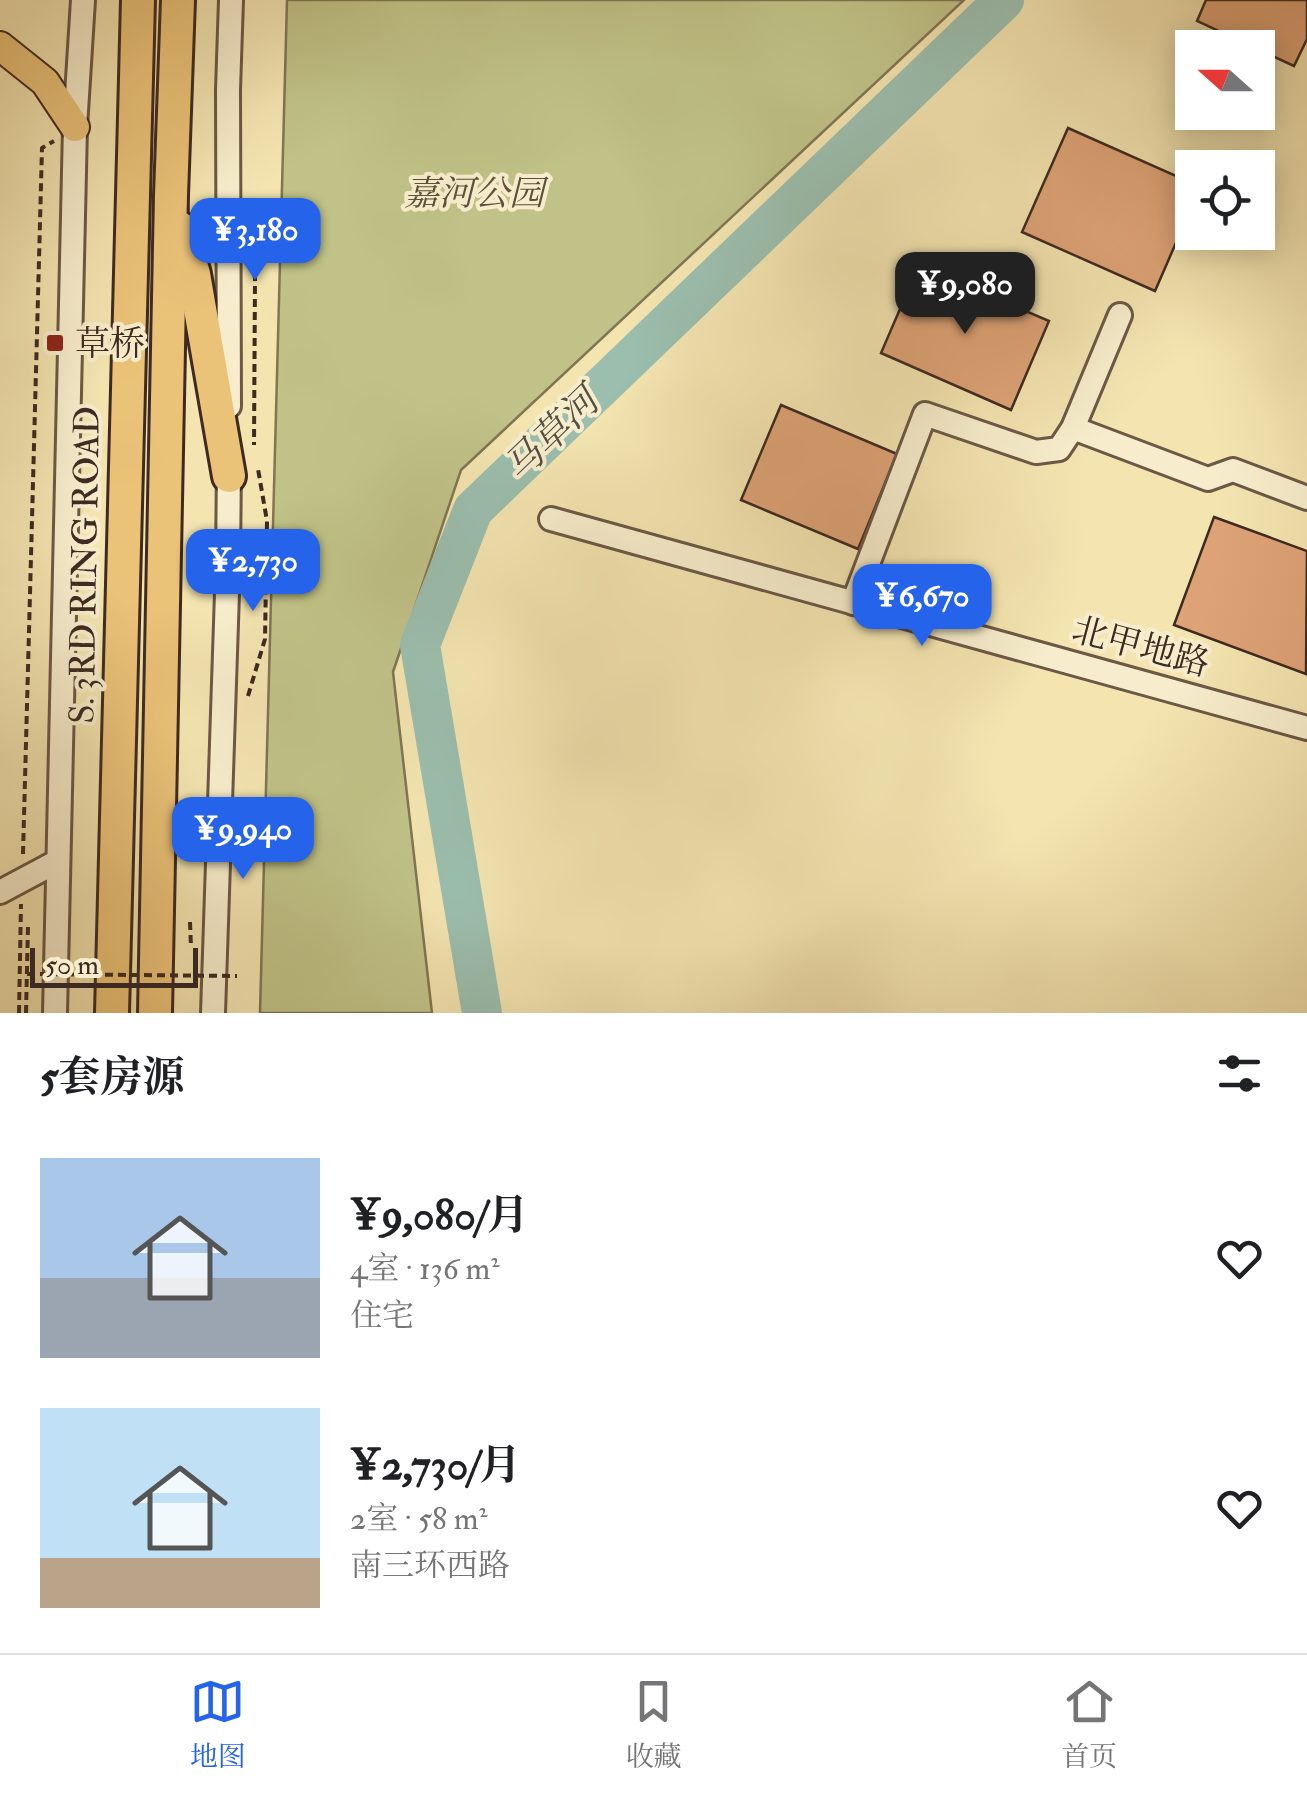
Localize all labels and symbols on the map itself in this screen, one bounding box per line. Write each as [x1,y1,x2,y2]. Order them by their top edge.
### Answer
north arrow [1175,30,1275,130]
park label: 嘉河公园 [404,172,549,216]
pin: ¥3,180 [174,198,336,283]
pin: ¥9,080 [884,252,1046,337]
place label: 草桥 [75,322,145,366]
marker: 草桥 [44,332,66,354]
water label: 马草河 [494,374,614,492]
street label: S. 3RD RING ROAD [60,406,110,724]
pin: ¥2,730 [172,529,334,614]
pin: ¥6,670 [841,564,1003,649]
street label: 北甲地路 [1067,608,1214,686]
pin: ¥9,940 [162,797,324,882]
scale bar [30,943,198,988]

